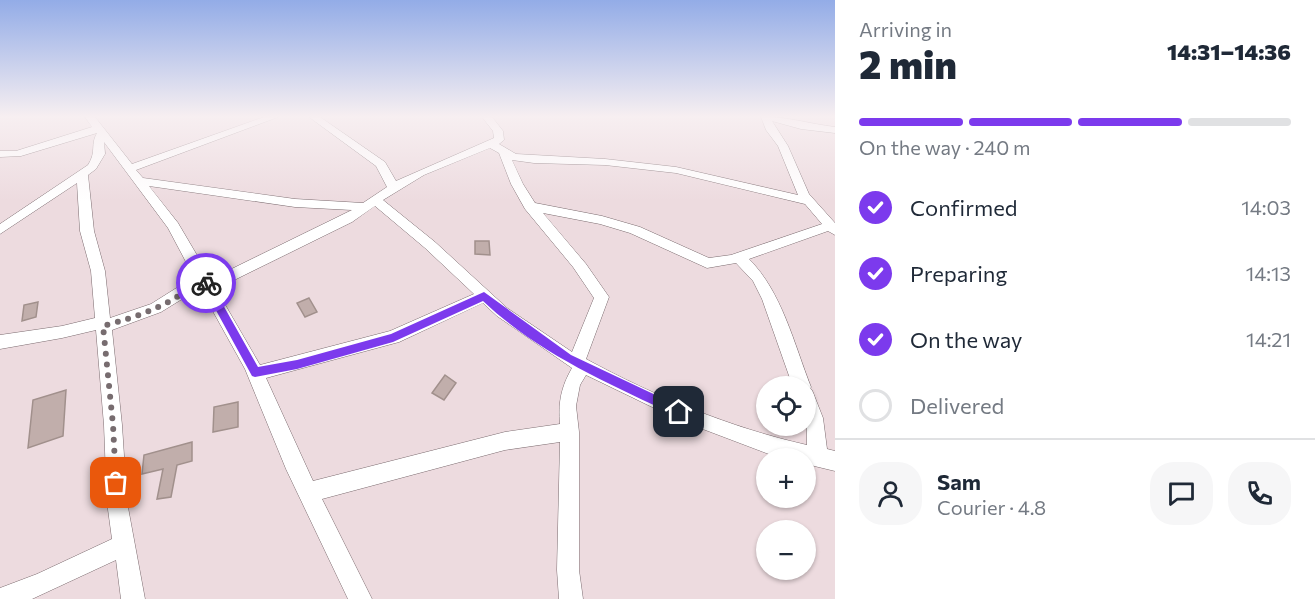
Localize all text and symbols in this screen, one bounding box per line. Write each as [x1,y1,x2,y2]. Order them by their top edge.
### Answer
text: Arriving in [859,17,952,41]
text: 14:31–14:36 [1167,38,1291,65]
text: 2 min [859,39,957,87]
text: On the way · 240 m [859,135,1031,159]
icon: check [859,191,892,224]
text: Confirmed [910,194,1017,221]
text: 14:03 [1241,195,1291,219]
courier [176,253,236,313]
icon: check [859,257,892,290]
text: Preparing [910,260,1007,287]
text: 14:13 [1246,261,1291,285]
icon: bike [190,267,223,300]
icon: check [859,323,892,356]
text: On the way [910,326,1022,353]
text: 14:21 [1246,327,1291,351]
map controls [756,376,816,580]
button: locate [756,376,816,436]
pin [653,386,704,437]
text: Delivered [910,392,1004,419]
icon: home [662,395,695,428]
button: + [756,448,816,508]
pin [90,457,141,508]
button: person [859,462,922,525]
button: chat [1150,462,1213,525]
button: phone [1228,462,1291,525]
icon: bag [99,466,132,499]
text: Sam [937,468,981,495]
text: Courier · 4.8 [937,495,1046,519]
button: − [756,520,816,580]

